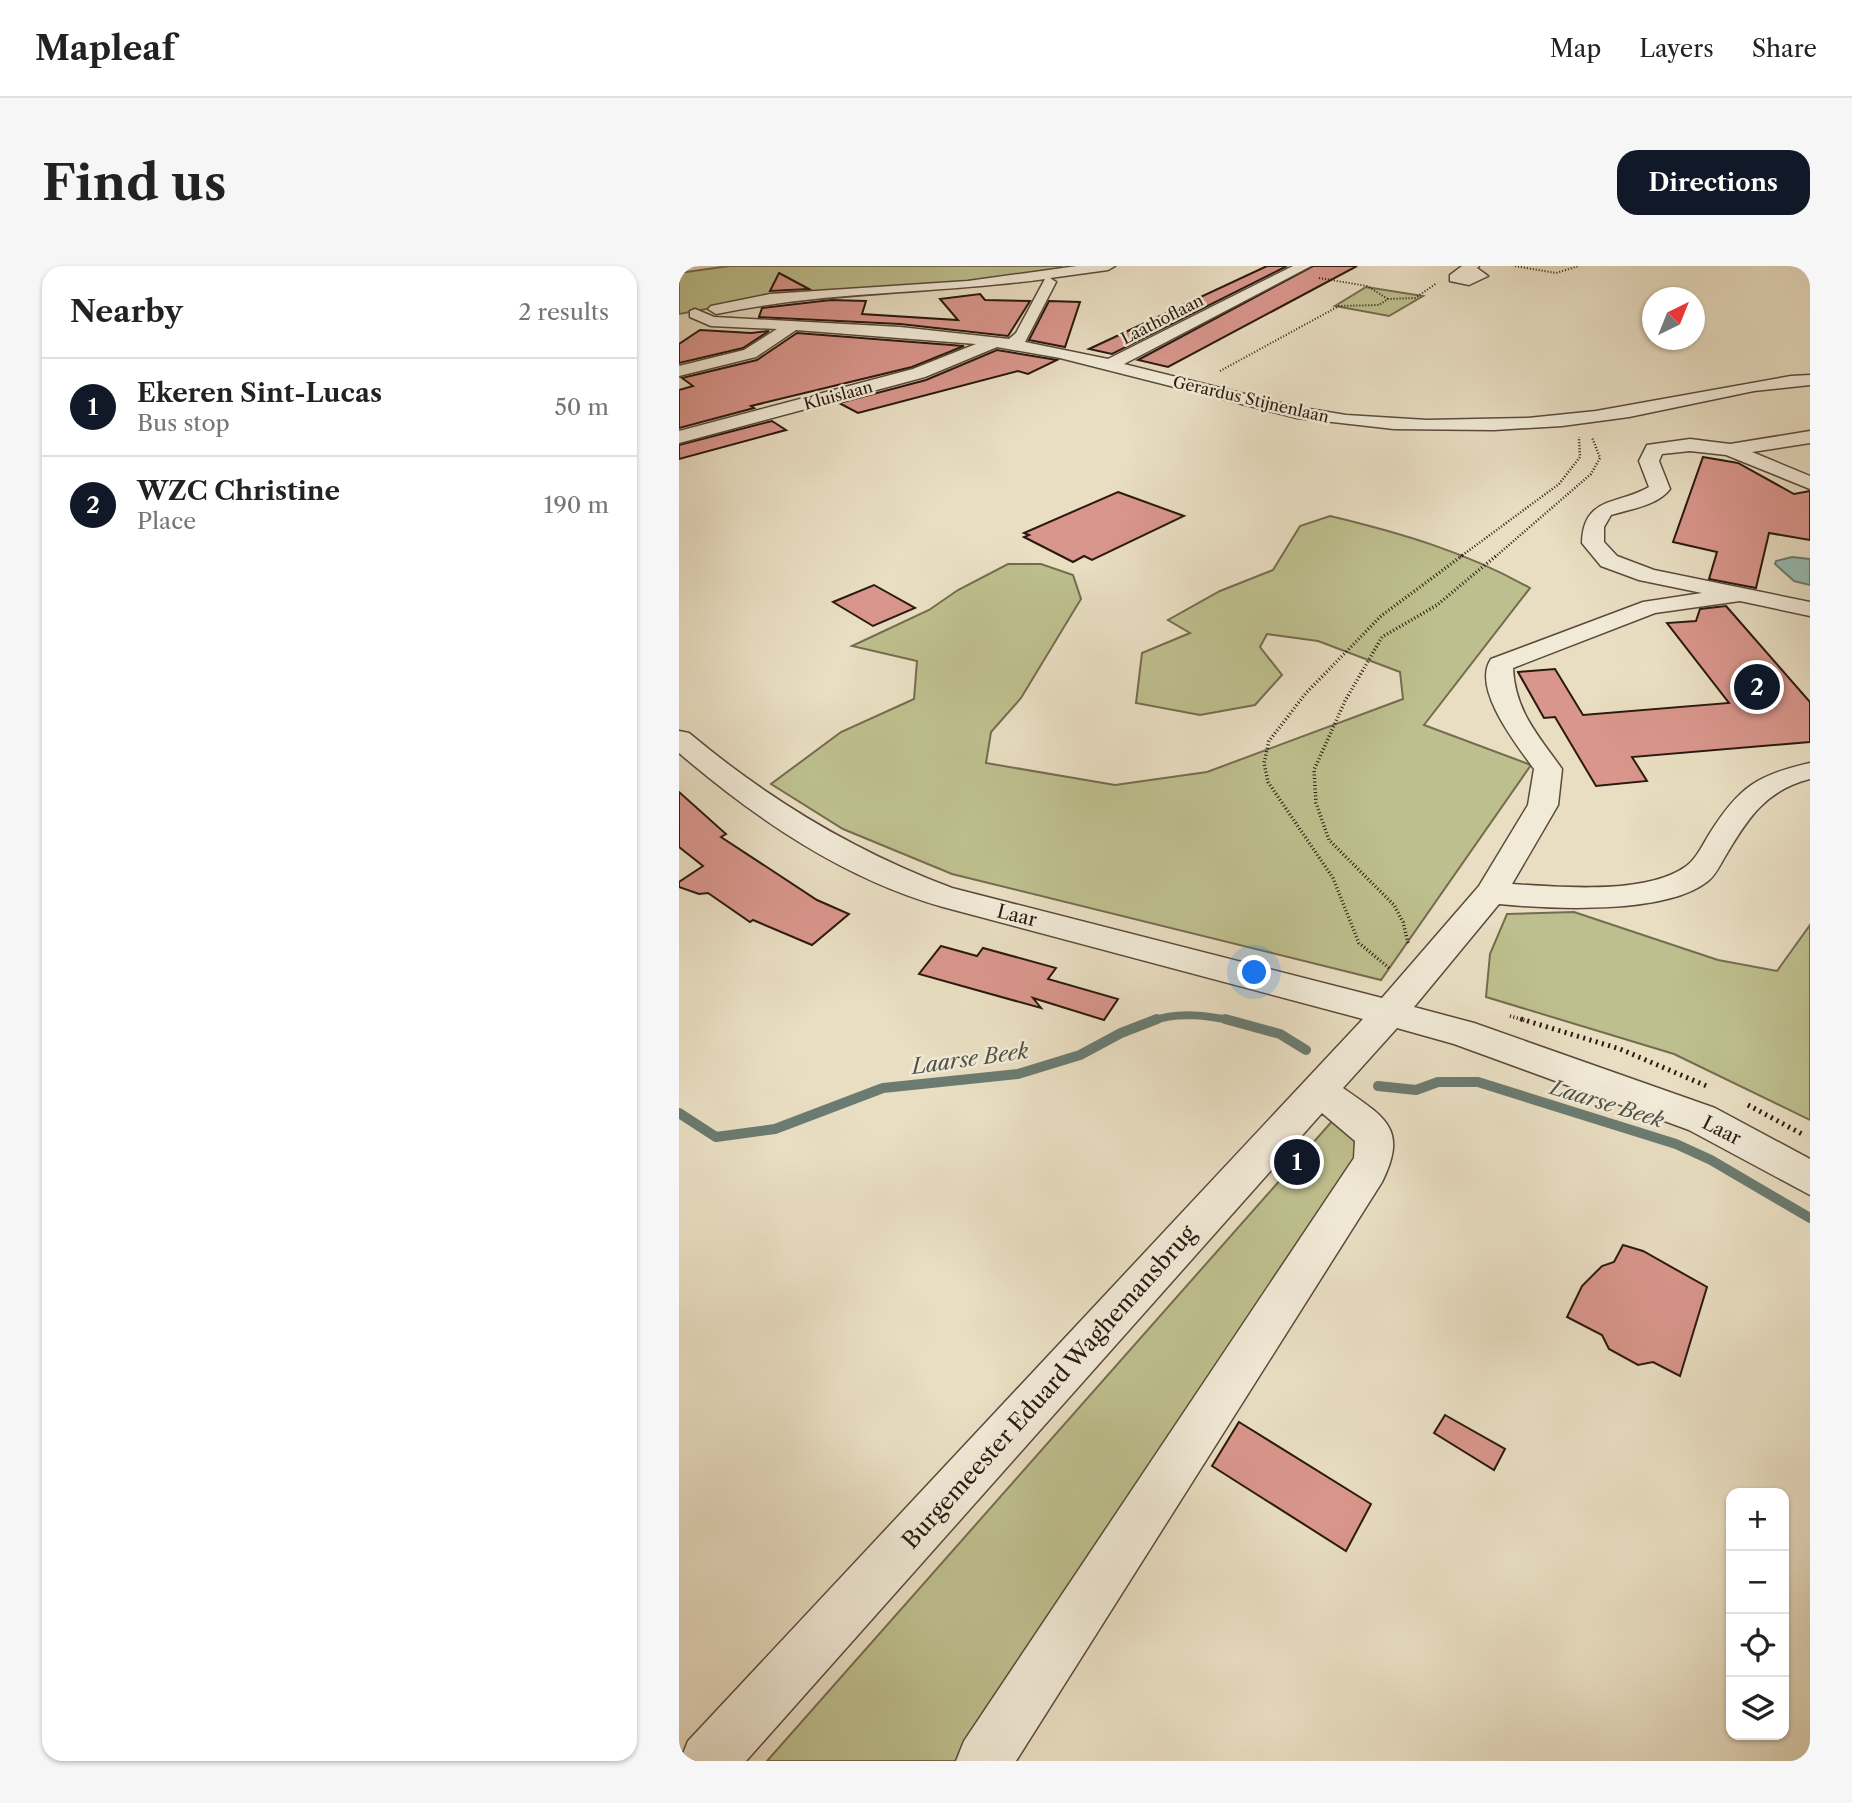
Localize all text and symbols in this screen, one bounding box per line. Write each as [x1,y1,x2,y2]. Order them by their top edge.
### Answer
text: Mapleaf [35,28,175,69]
text: Map [1550,34,1601,63]
text: Layers [1639,34,1714,63]
text: Share [1752,34,1817,63]
button: Directions [1617,150,1810,215]
text: Find us [42,152,226,213]
north arrow [1642,287,1705,350]
street label: Laathoflaan [1117,290,1207,348]
text: Nearby [70,293,183,330]
text: 2 results [518,298,609,326]
street label: Gerardus Stijnenlaan [1171,371,1331,427]
street label: Kluislaan [801,376,875,414]
text: Ekeren Sint-Lucas [137,377,382,409]
text: 1 [88,393,98,421]
text: 50 m [554,393,609,421]
text: Bus stop [137,409,230,437]
text: WZC Christine [137,475,340,507]
text: 2 [86,491,100,519]
text: 190 m [544,491,609,519]
text: Place [137,507,196,535]
pin: 2 [1734,661,1780,713]
street label: Laar [994,899,1039,932]
your location [1237,955,1271,989]
water label: Laarse Beek [908,1038,1030,1079]
water label: Laarse Beek [1545,1074,1667,1133]
street label: Laar [1699,1111,1745,1150]
pin: 1 [1274,1136,1320,1188]
street label: Burgemeester Eduard Waghemansbrug [896,1219,1202,1554]
map controls [1726,1488,1789,1740]
button: + [1726,1488,1789,1551]
button: − [1726,1551,1789,1614]
button: locate [1726,1614,1789,1677]
button: layers [1726,1677,1789,1740]

